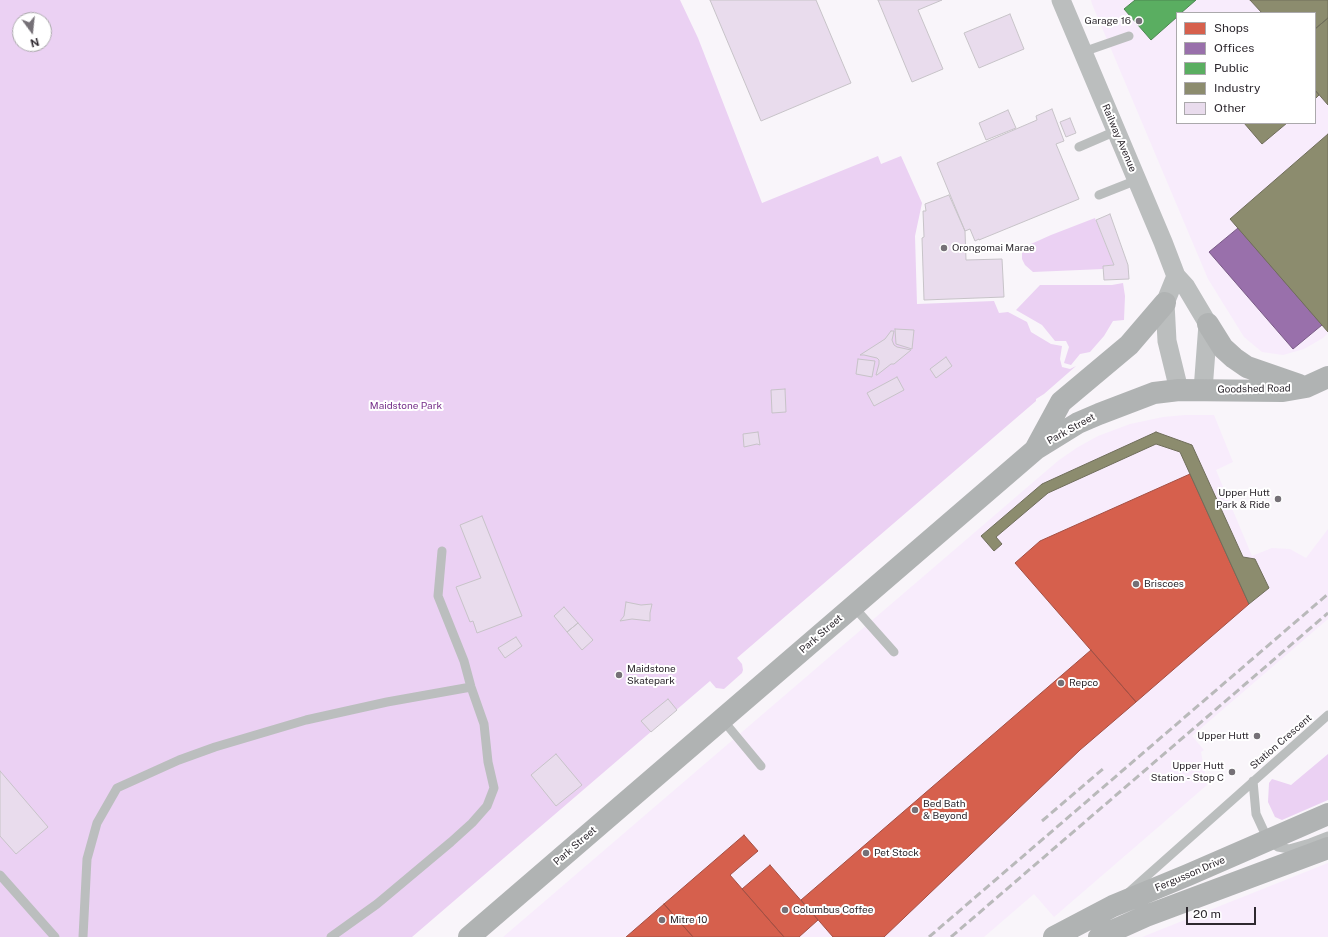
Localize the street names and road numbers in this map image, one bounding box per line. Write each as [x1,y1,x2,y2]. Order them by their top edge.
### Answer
street label: Railway Avenue [1099,102,1139,174]
street label: Goodshed Road [1217,382,1291,396]
street label: Park Street [1045,411,1097,447]
street label: Park Street [797,612,845,656]
street label: Station Crescent [1248,712,1314,772]
street label: Park Street [551,824,599,868]
street label: Fergusson Drive [1153,854,1227,894]

